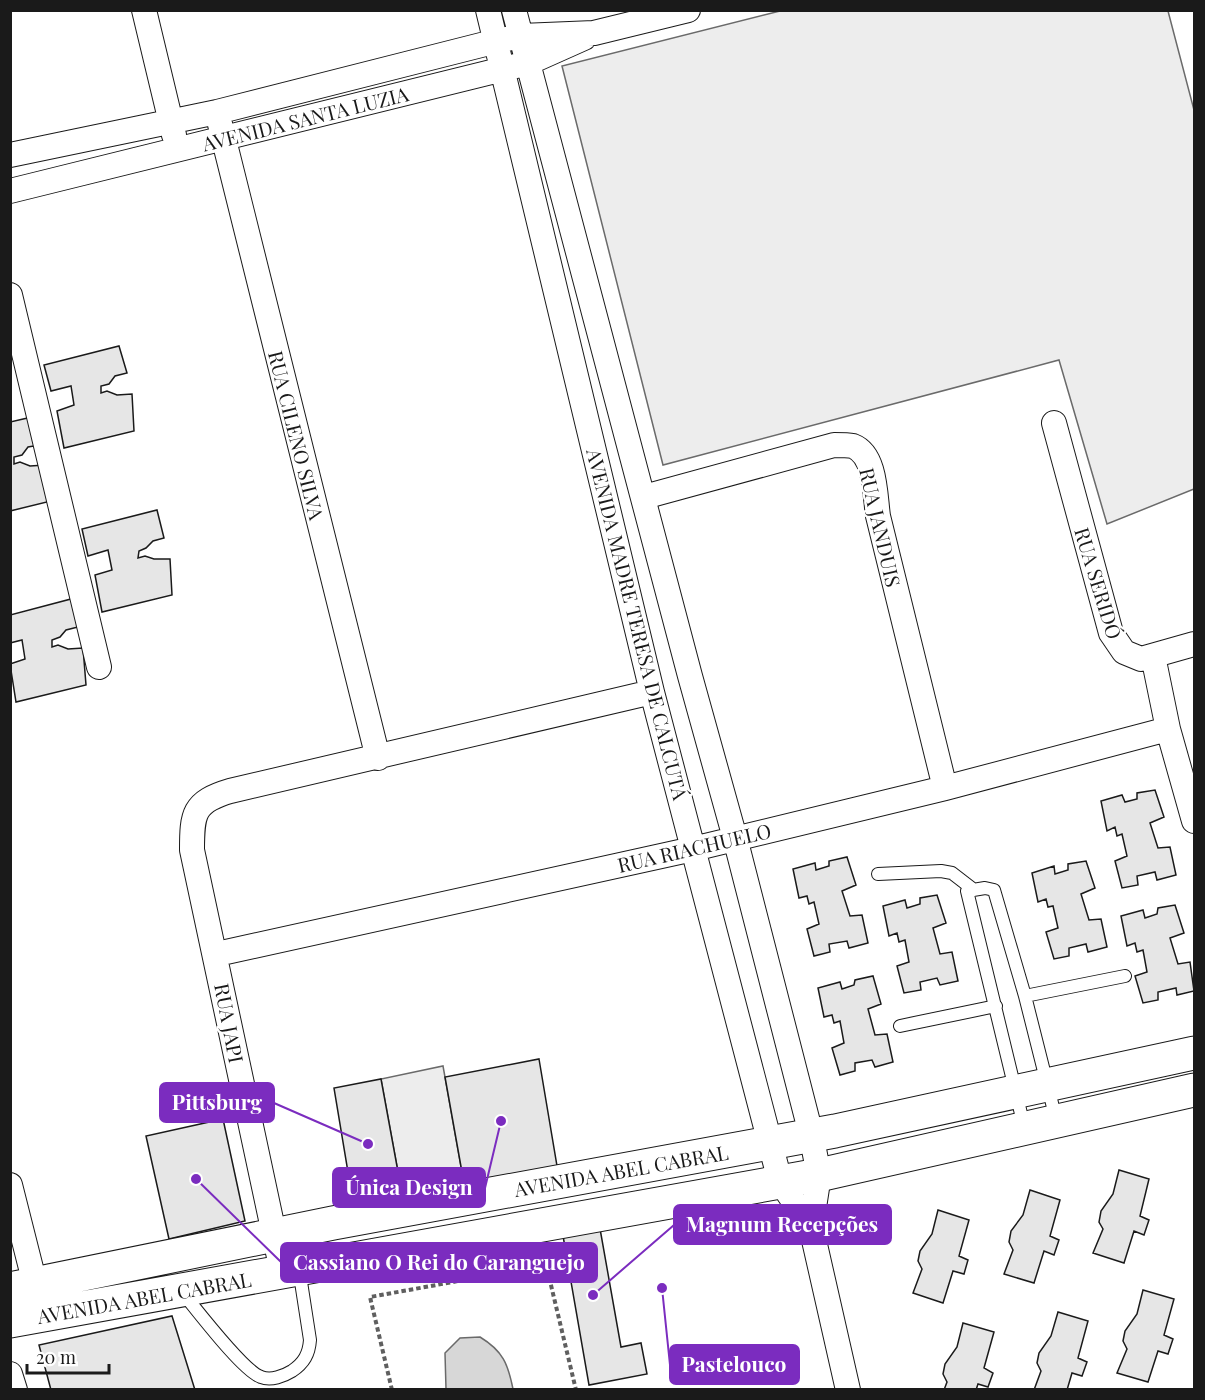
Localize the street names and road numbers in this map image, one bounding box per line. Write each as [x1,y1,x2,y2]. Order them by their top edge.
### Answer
street label: AVENIDA SANTA LUZIA [198,79,411,157]
street label: RUA CILENO SILVA [263,348,331,523]
street label: AVENIDA MADRE TERESA DE CALCUTÁ [581,445,695,803]
street label: RUA JANDUIS [854,465,908,589]
street label: RUA SERIDÓ [1069,524,1129,642]
street label: RUA RIACHUELO [615,816,773,878]
street label: RUA JAPI [209,981,251,1065]
street label: AVENIDA ABEL CABRAL [511,1138,730,1202]
street label: AVENIDA ABEL CABRAL [34,1265,253,1329]

